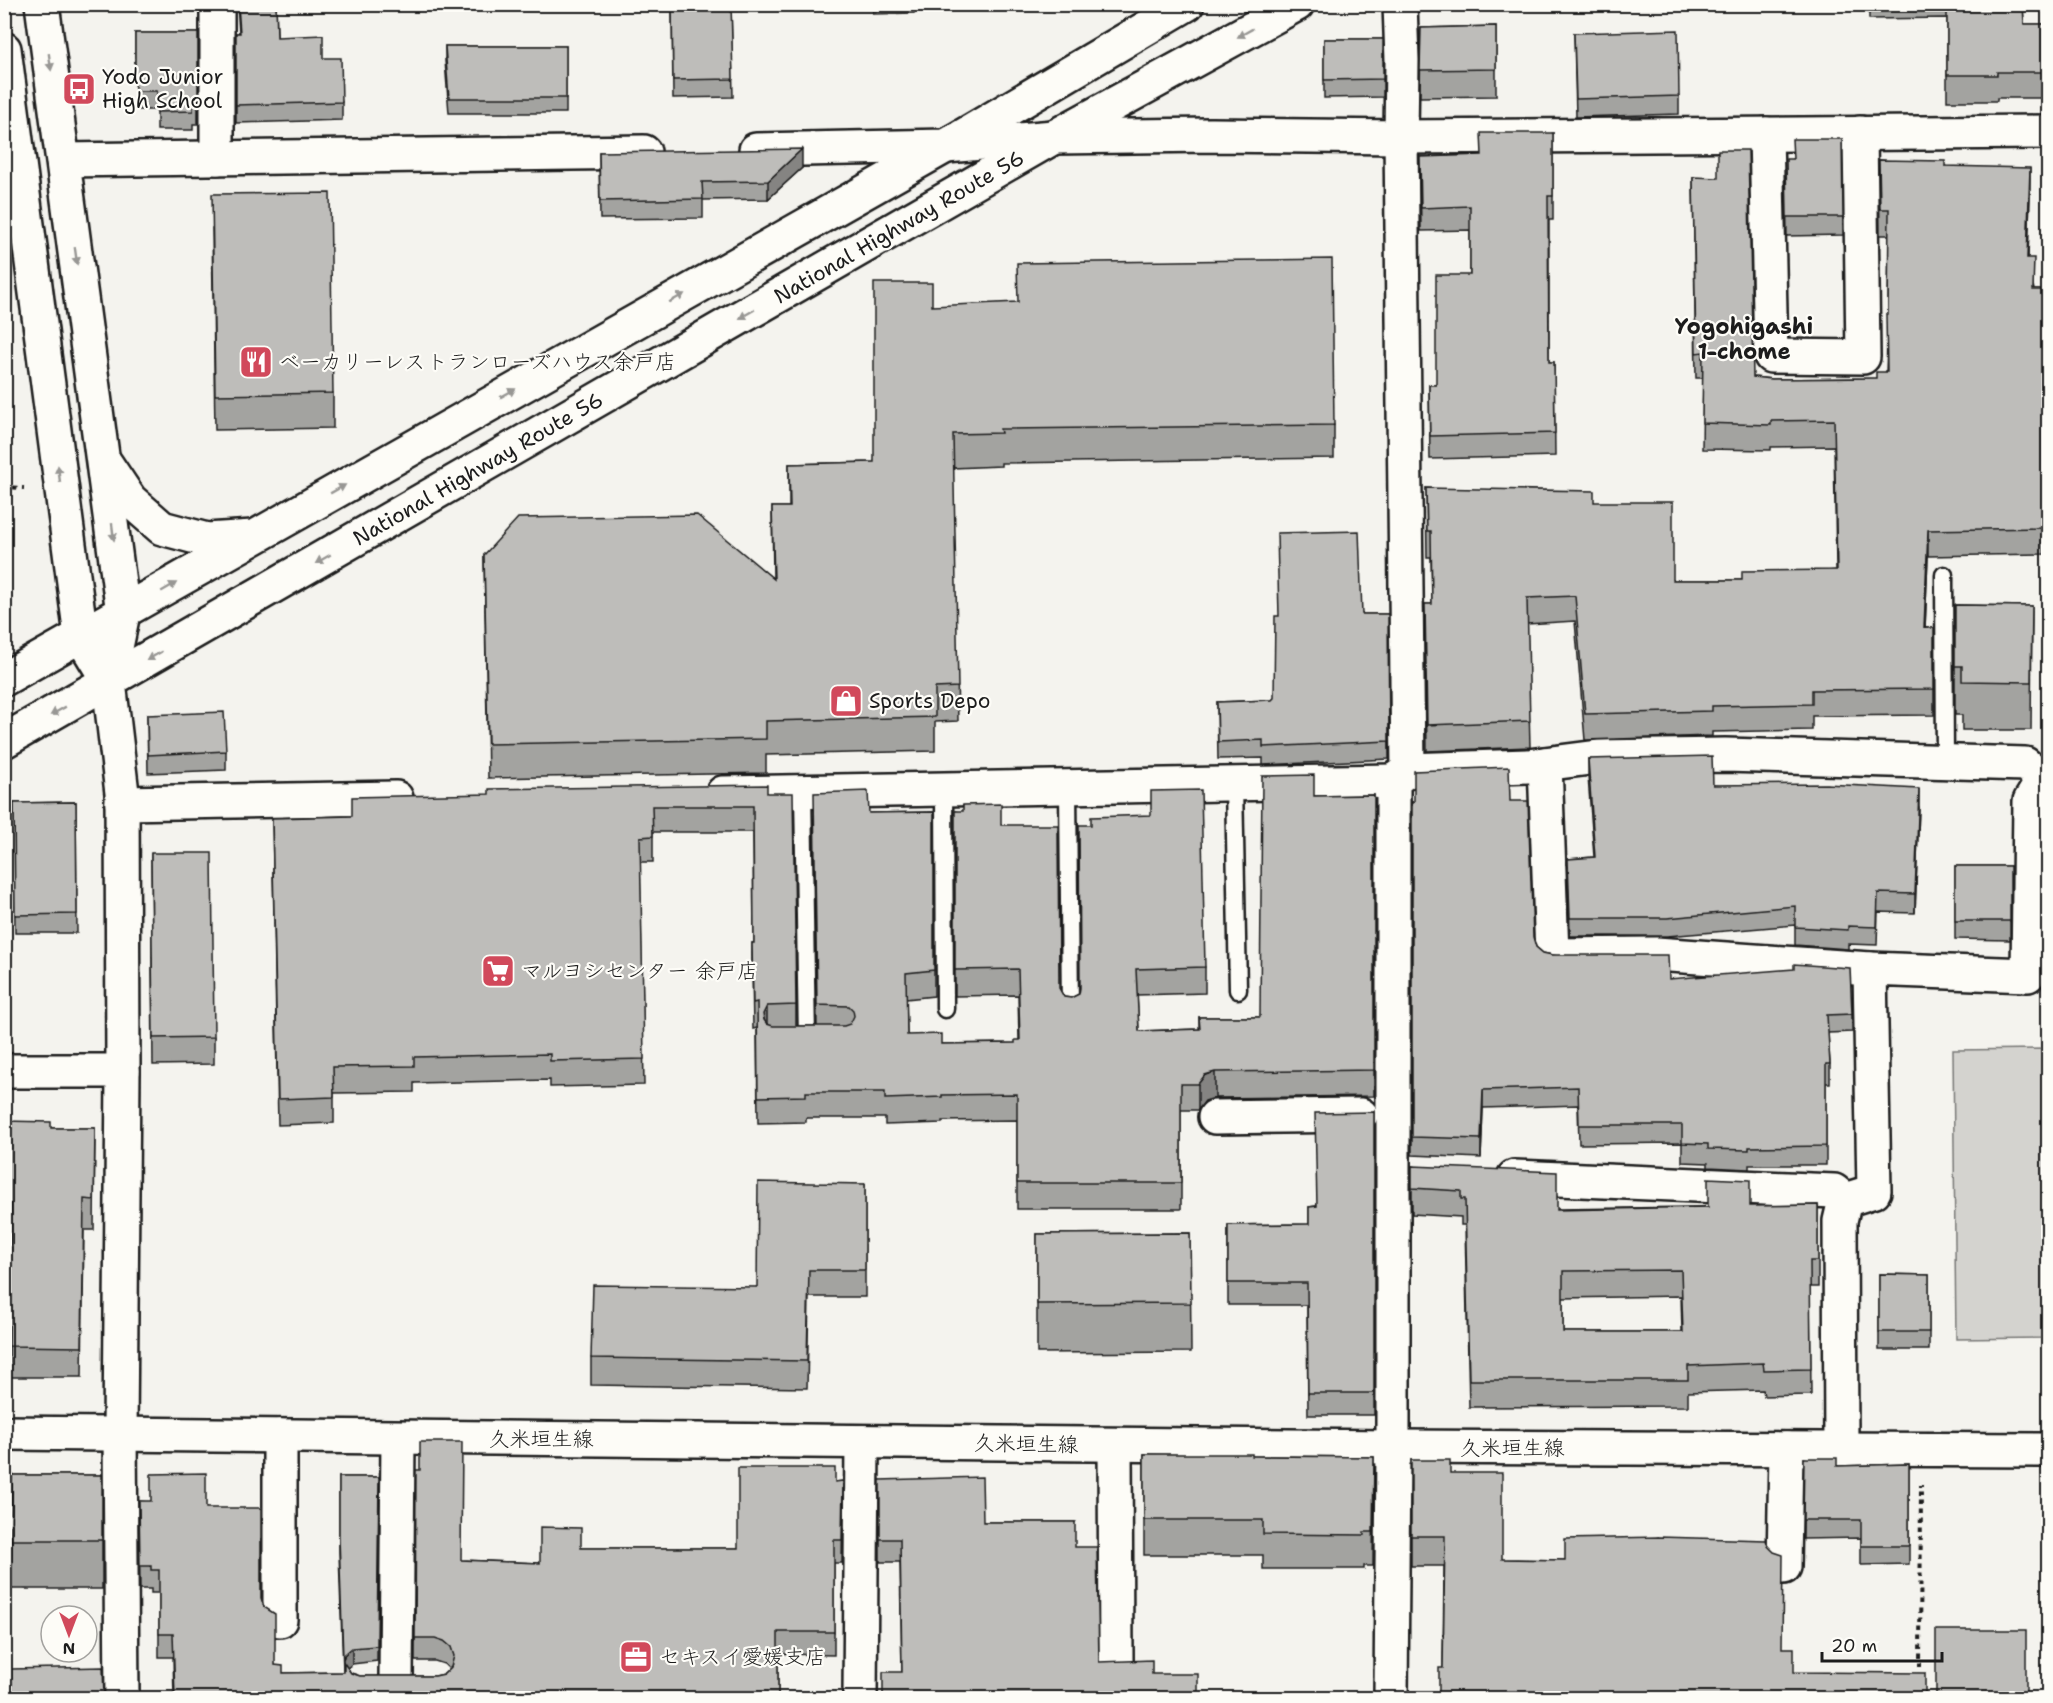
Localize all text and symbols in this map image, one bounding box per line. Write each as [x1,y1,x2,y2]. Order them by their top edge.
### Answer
one-way arrow [1237,28,1254,38]
one-way arrow [46,53,55,72]
place label: Yodo Junior High School [102,63,223,115]
bus stop icon: Yodo Junior High School [61,71,97,107]
street label: National Highway Route 56 [769,144,1029,310]
one-way arrow [72,246,81,265]
one-way arrow [669,292,685,303]
one-way arrow [739,309,755,320]
district label: Yogohigashi 1-chome [1675,312,1813,366]
restaurant icon: ベーカリーレストランローズハウス余戸店 [238,344,274,380]
place label: ベーカリーレストランローズハウス余戸店 [279,348,676,376]
street label: National Highway Route 56 [348,386,608,552]
one-way arrow [499,389,516,399]
one-way arrow [55,464,64,483]
one-way arrow [330,484,346,495]
one-way arrow [108,523,117,542]
one-way arrow [315,553,331,564]
one-way arrow [161,581,177,592]
one-way arrow [145,651,162,661]
shop icon: Sports Depo [828,683,864,719]
place label: Sports Depo [869,687,990,715]
one-way arrow [50,705,66,716]
supermarket icon: マルヨシセンター 余戸店 [480,953,516,989]
place label: マルヨシセンター 余戸店 [521,957,758,985]
street label: 久米垣生線 [489,1425,594,1453]
street label: 久米垣生線 [973,1429,1079,1459]
street label: 久米垣生線 [1460,1434,1565,1462]
north arrow [39,1604,99,1664]
scale bar [1822,1625,1942,1663]
text: 20 m [1831,1634,1877,1658]
text: N [63,1638,75,1659]
office icon: セキスイ愛媛支店 [618,1639,654,1675]
place label: セキスイ愛媛支店 [659,1643,826,1671]

